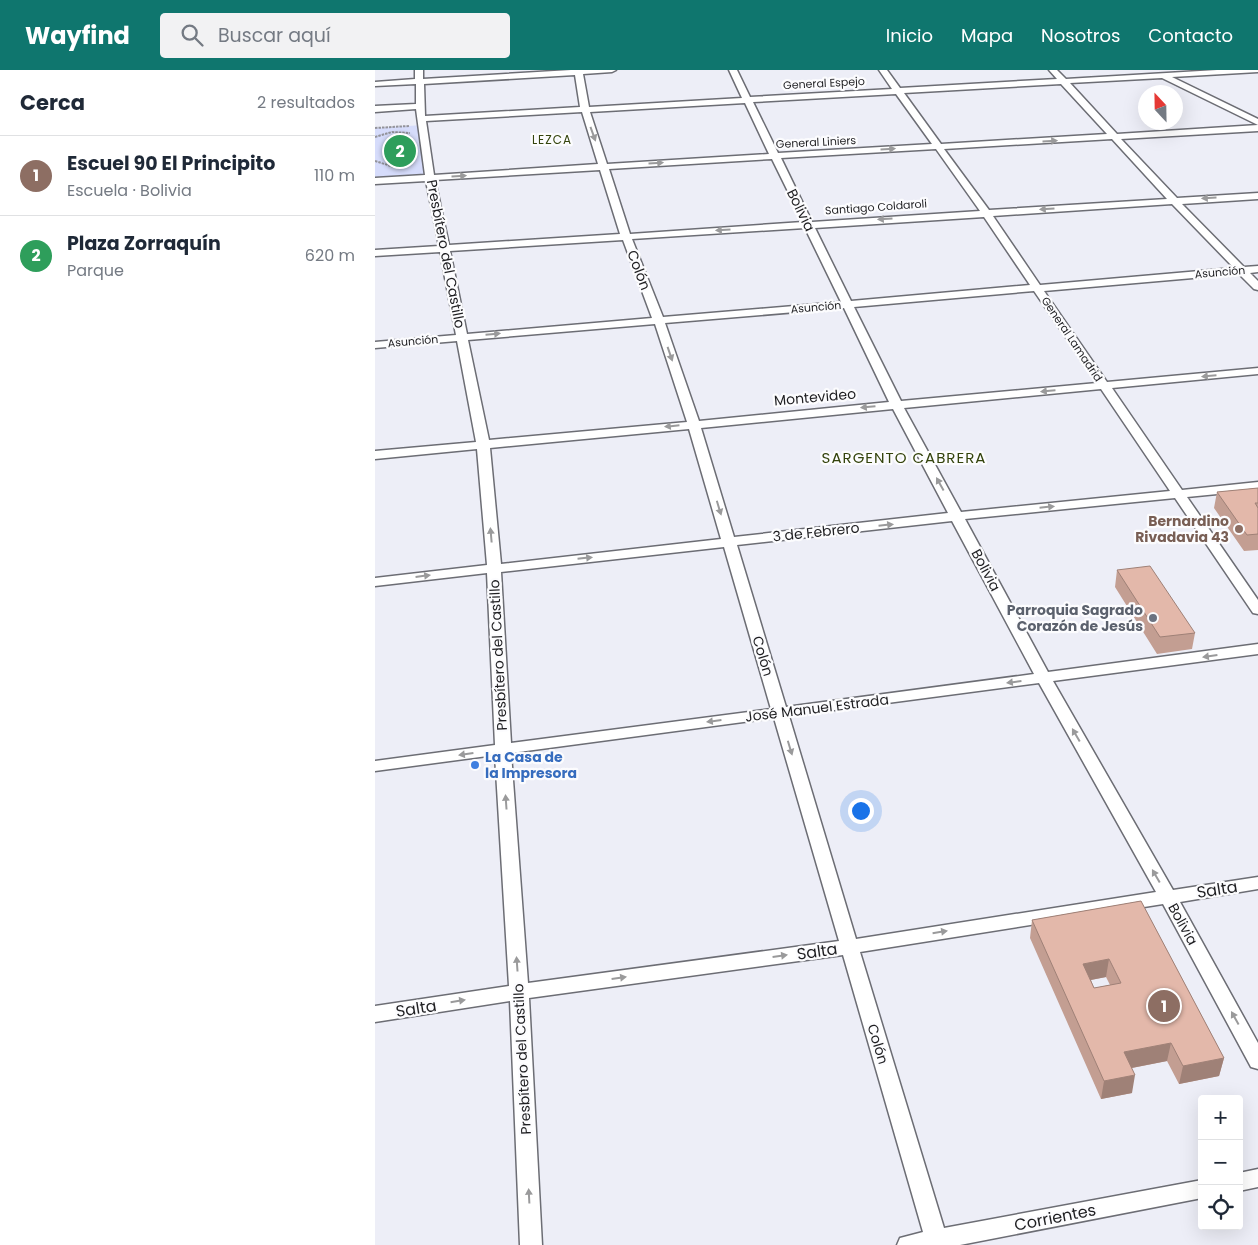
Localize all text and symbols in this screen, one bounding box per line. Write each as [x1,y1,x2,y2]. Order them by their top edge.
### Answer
search box [160,13,510,58]
text: Wayfind [25,19,130,52]
icon: search [178,21,206,49]
text: Buscar aquí [218,22,331,49]
text: Inicio [886,23,933,48]
text: Mapa [961,23,1013,48]
text: Nosotros [1041,23,1120,48]
text: Contacto [1148,23,1233,48]
street label: General Espejo [783,73,865,93]
north arrow [1138,85,1183,130]
text: Cerca [20,88,85,117]
text: 2 resultados [257,91,355,114]
one-way arrow [589,127,597,142]
district label: LEZCA [532,131,572,148]
pin: 2 [384,132,416,170]
street label: General Liniers [775,132,857,152]
one-way arrow [1042,136,1058,144]
one-way arrow [880,145,896,153]
text: Escuel 90 El Principito [67,150,275,177]
one-way arrow [648,159,664,167]
text: 1 [33,164,39,187]
text: 110 m [314,164,355,187]
one-way arrow [451,171,467,179]
street label: Presbítero del Castillo [422,178,470,330]
text: Escuela · Bolivia [67,179,192,202]
street label: Bolivia [782,185,820,235]
street label: Santiago Coldaroli [824,195,928,219]
one-way arrow [1201,195,1217,203]
one-way arrow [1039,205,1055,213]
one-way arrow [877,216,893,224]
one-way arrow [715,226,731,234]
text: Plaza Zorraquín [67,230,221,257]
text: 2 [31,244,41,267]
text: 620 m [305,244,355,267]
street label: Colón [622,247,656,293]
text: Parque [67,259,124,282]
street label: Asunción [1194,262,1246,282]
street label: General Lamadrid [1038,293,1106,385]
street label: Asunción [790,297,842,317]
one-way arrow [486,330,502,338]
street label: Asunción [387,331,439,351]
one-way arrow [667,346,674,361]
one-way arrow [1201,372,1217,380]
street label: Montevideo [773,383,857,411]
one-way arrow [1039,387,1055,395]
one-way arrow [860,403,876,411]
one-way arrow [664,422,680,430]
district label: SARGENTO CABRERA [822,447,986,468]
one-way arrow [936,477,944,492]
one-way arrow [716,501,724,516]
one-way arrow [1039,503,1055,511]
place label: Bernardino Rivadavia 43 [1135,511,1229,547]
street label: 3 de Febrero [772,517,860,547]
one-way arrow [878,521,894,529]
marker: Bernardino Rivadavia 43 [1233,523,1245,535]
one-way arrow [487,527,495,543]
street label: Bolivia [967,545,1005,595]
one-way arrow [577,554,593,562]
one-way arrow [416,572,432,580]
street label: Presbítero del Castillo [484,579,512,731]
place label: Parroquia Sagrado Corazón de Jesús [1007,600,1143,636]
marker: Parroquia Sagrado Corazón de Jesús [1147,612,1159,624]
street label: Colón [747,633,779,679]
one-way arrow [1201,652,1217,660]
one-way arrow [1006,678,1022,686]
street label: José Manuel Estrada [744,689,890,727]
one-way arrow [706,717,722,725]
one-way arrow [1072,727,1080,742]
one-way arrow [787,741,795,756]
place label: La Casa de la Impresora [485,747,577,783]
one-way arrow [458,750,474,758]
marker: La Casa de la Impresora [469,759,481,771]
one-way arrow [502,794,510,810]
your location [848,798,874,824]
one-way arrow [1152,869,1161,883]
street label: Salta [1195,875,1239,904]
street label: Bolivia [1163,899,1203,949]
one-way arrow [933,928,949,936]
street label: Salta [795,937,839,966]
one-way arrow [772,952,788,960]
one-way arrow [513,956,521,972]
one-way arrow [611,974,627,982]
street label: Presbítero del Castillo [508,983,536,1135]
pin: 1 [1148,987,1180,1025]
street label: Salta [394,994,438,1023]
one-way arrow [450,997,466,1005]
one-way arrow [1230,1012,1239,1025]
street label: Colón [862,1021,894,1067]
map controls [1198,1095,1243,1230]
button: + [1198,1095,1243,1140]
button: − [1198,1140,1243,1185]
button: locate [1198,1185,1243,1230]
one-way arrow [524,1188,532,1204]
street label: Corrientes [1012,1198,1098,1237]

